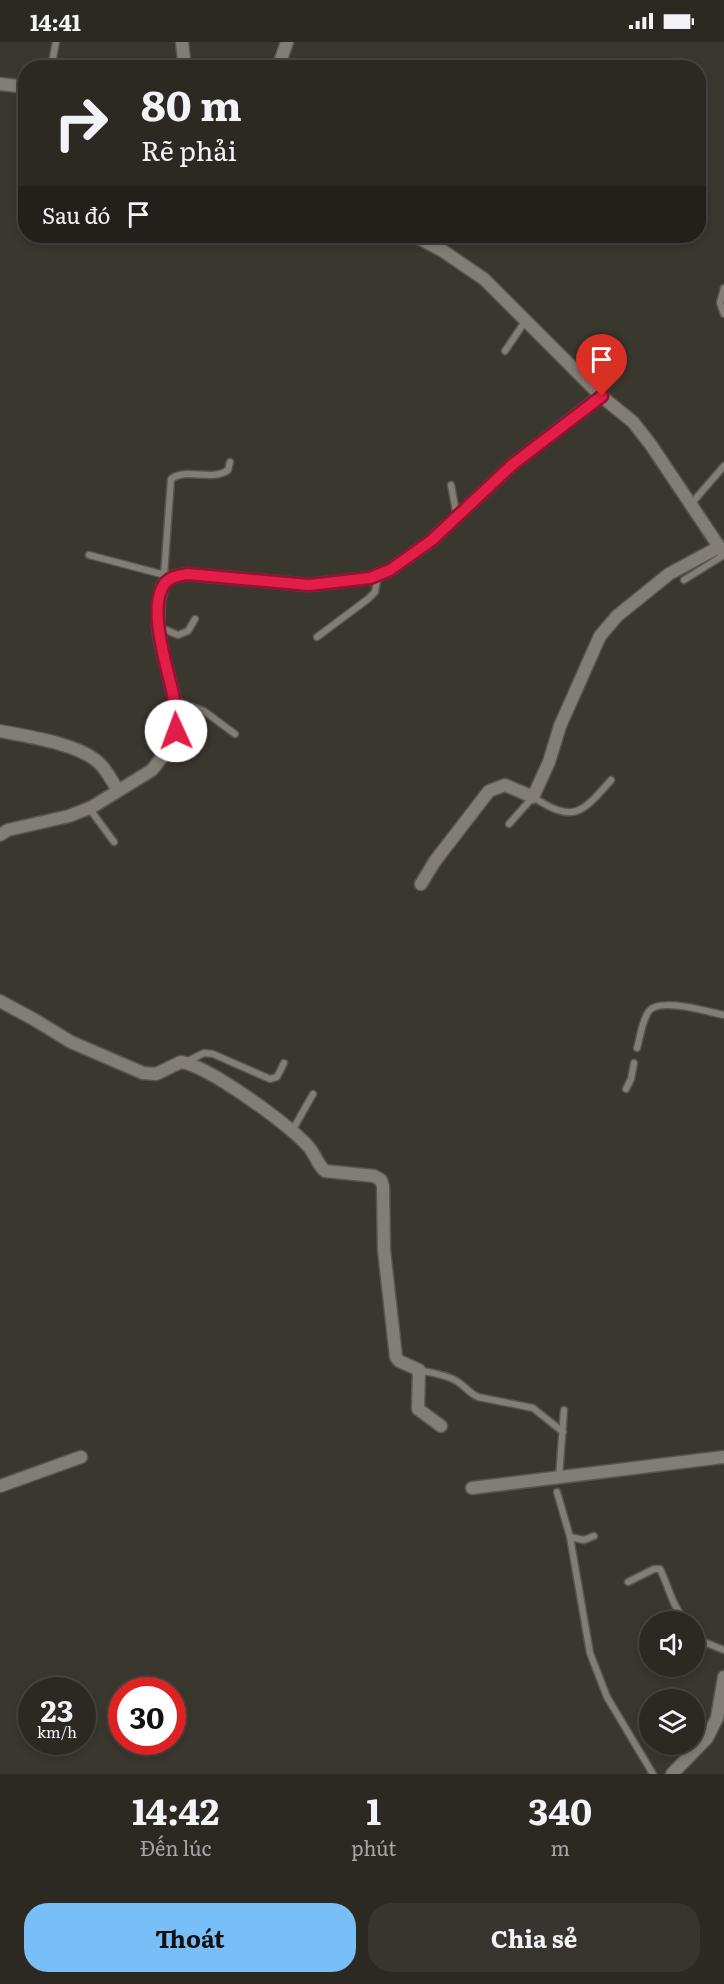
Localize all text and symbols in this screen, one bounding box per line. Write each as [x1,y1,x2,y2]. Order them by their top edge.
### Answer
text: 14:41 [30,5,81,38]
text: 80 m [141,72,242,134]
icon: right [42,84,120,162]
text: Rẽ phải [141,129,237,169]
text: Sau đó [42,198,110,231]
icon: arrive [122,198,155,231]
pin [576,334,627,396]
icon: arrive [585,343,618,376]
position arrow [144,699,208,763]
map controls [639,1611,705,1755]
button: sound [639,1611,705,1677]
speed limit sign: 30 [108,1677,186,1755]
text: 23 [41,1687,73,1731]
button: layers [639,1689,705,1755]
text: km/h [37,1720,77,1743]
text: 14:42 [132,1783,219,1836]
text: 1 [366,1783,381,1836]
text: 340 [528,1783,592,1836]
text: Đến lúc [140,1832,212,1862]
text: phút [351,1832,396,1862]
text: m [550,1832,570,1862]
button: Thoát [24,1903,356,1972]
button: Chia sẻ [368,1903,700,1972]

